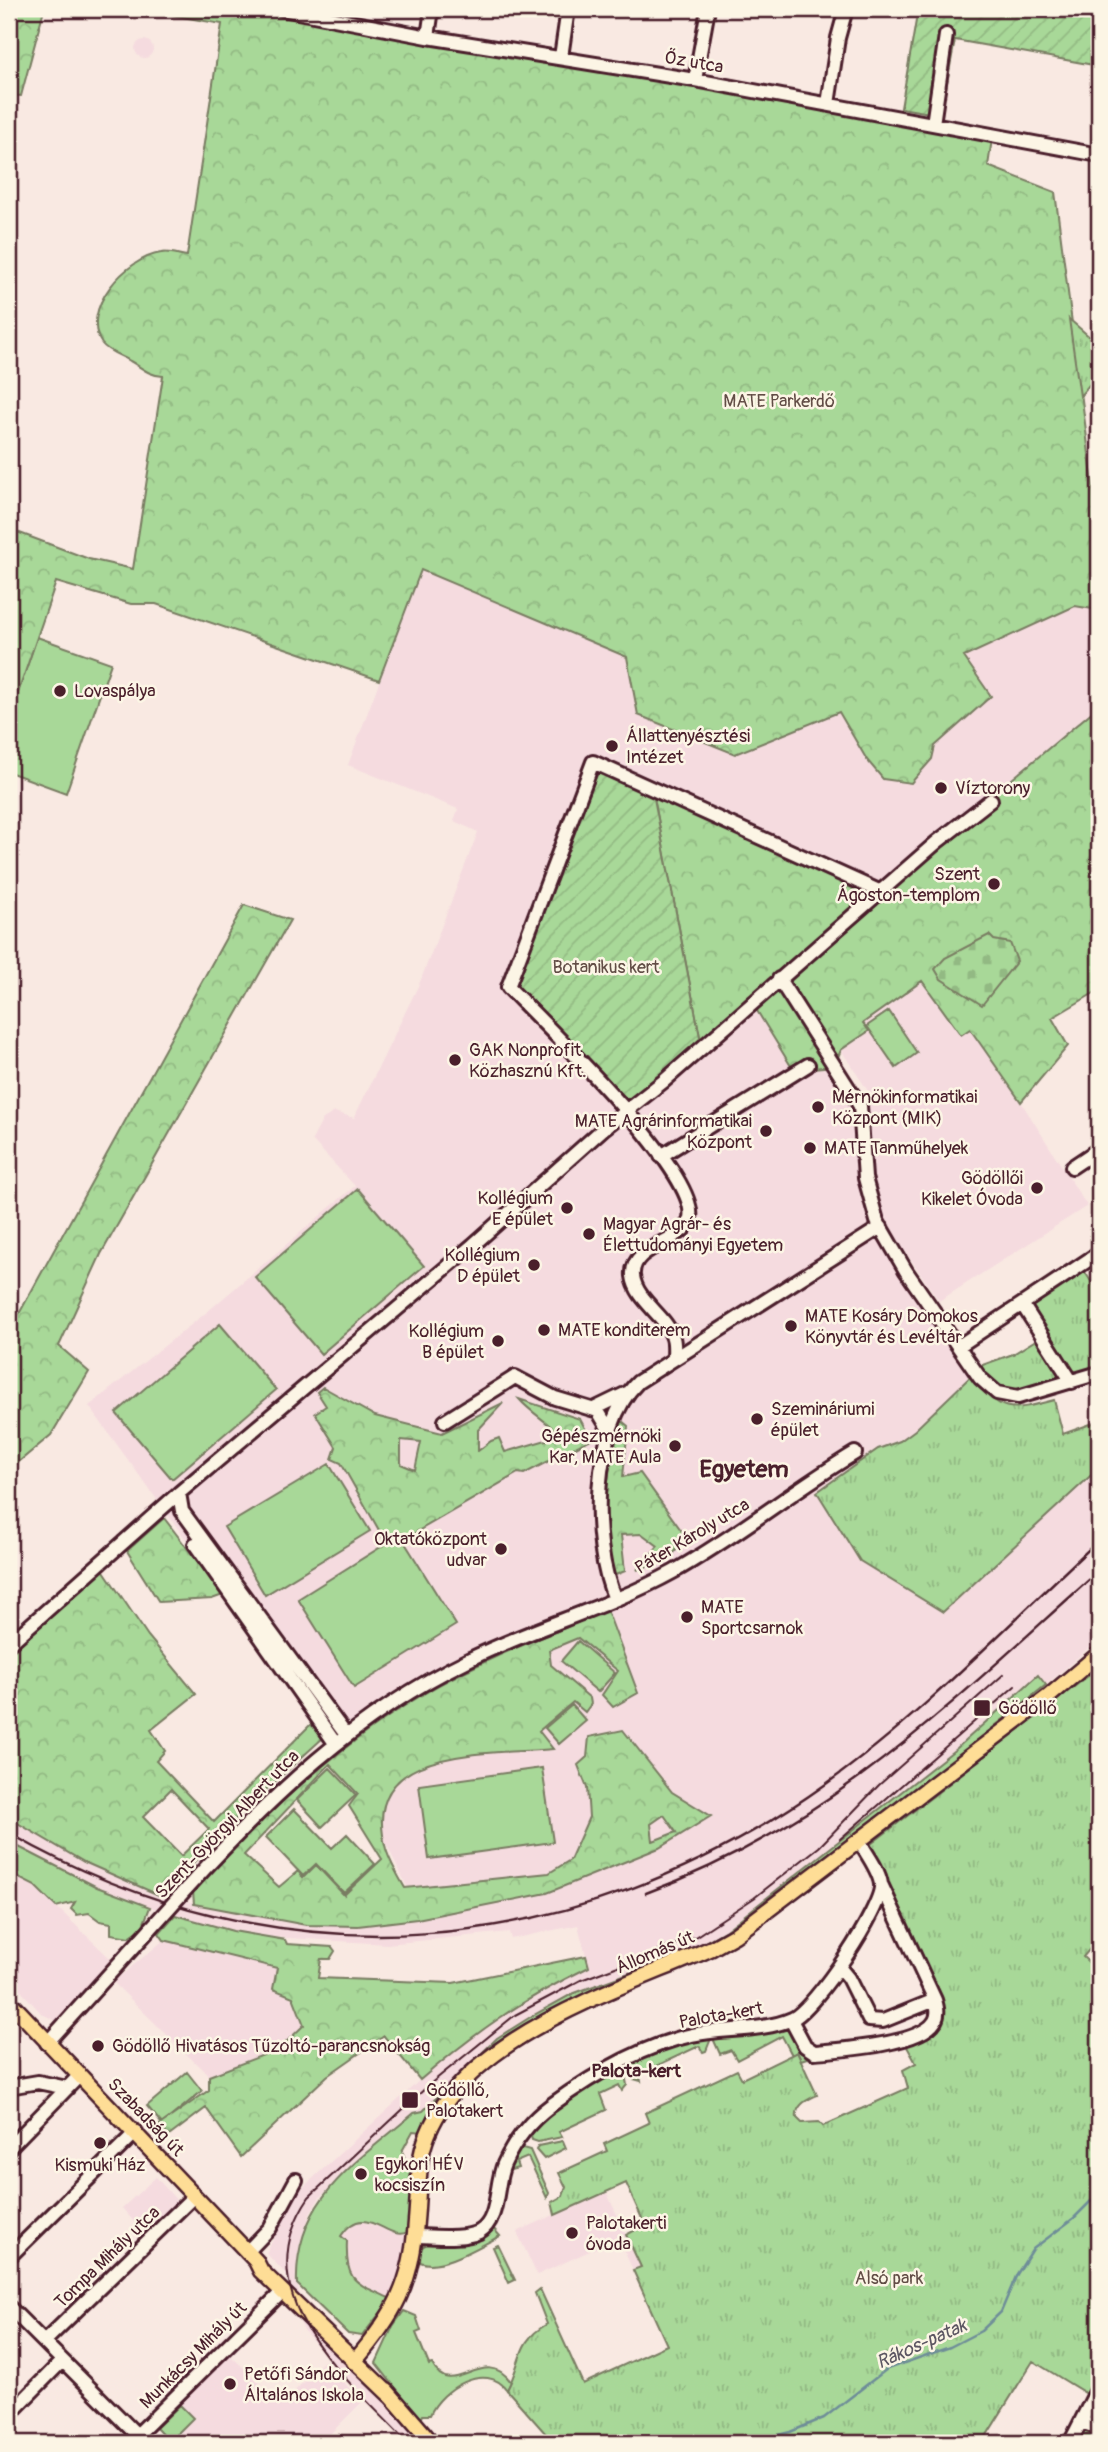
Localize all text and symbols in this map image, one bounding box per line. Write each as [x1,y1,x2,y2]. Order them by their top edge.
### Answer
street label: Őz utca [663,46,725,79]
park label: MATE Parkerdő [723,390,835,413]
place label: Lovaspálya [74,680,156,703]
marker: Lovaspálya [52,683,68,699]
place label: Állattenyésztési Intézet [626,725,750,769]
marker: Állattenyésztési Intézet [604,738,620,754]
place label: Víztorony [955,777,1030,800]
marker: Víztorony [933,780,949,796]
place label: Szent Ágoston-templom [837,863,981,907]
marker: Szent Ágoston-templom [986,876,1002,892]
park label: Botanikus kert [553,956,660,979]
place label: GAK Nonprofit Közhasznú Kft. [469,1039,586,1083]
marker: GAK Nonprofit Közhasznú Kft. [447,1052,463,1068]
place label: Mérnökinformatikai Központ (MIK) [832,1086,977,1130]
marker: Mérnökinformatikai Központ (MIK) [810,1099,826,1115]
place label: MATE Agrárinformatikai Központ [575,1110,753,1154]
marker: MATE Agrárinformatikai Központ [758,1123,774,1139]
place label: MATE Tanműhelyek [824,1137,969,1160]
marker: MATE Tanműhelyek [802,1140,818,1156]
place label: Gödöllői Kikelet Óvoda [921,1167,1023,1211]
marker: Gödöllői Kikelet Óvoda [1029,1180,1045,1196]
place label: Kollégium E épület [478,1187,554,1231]
marker: Kollégium E épület [559,1200,575,1216]
place label: Magyar Agrár- és Élettudományi Egyetem [603,1213,783,1257]
marker: Magyar Agrár- és Élettudományi Egyetem [581,1226,597,1242]
place label: Kollégium D épület [445,1244,521,1288]
marker: Kollégium D épület [526,1257,542,1273]
place label: MATE Kosáry Domokos Könyvtár és Levéltár [805,1305,978,1349]
marker: MATE Kosáry Domokos Könyvtár és Levéltár [783,1318,799,1334]
place label: MATE konditerem [558,1319,691,1342]
place label: Kollégium B épület [409,1320,485,1364]
marker: MATE konditerem [536,1322,552,1338]
marker: Kollégium B épület [490,1333,506,1349]
place label: Szemináriumi épület [771,1398,875,1442]
marker: Szemináriumi épület [749,1411,765,1427]
place label: Gépészmérnöki Kar, MATE Aula [541,1425,661,1469]
marker: Gépészmérnöki Kar, MATE Aula [667,1438,683,1454]
district label: Egyetem [700,1455,789,1484]
street label: Páter Károly utca [631,1493,754,1580]
place label: Oktatóközpont udvar [374,1528,488,1572]
marker: Oktatóközpont udvar [493,1541,509,1557]
place label: MATE Sportcsarnok [701,1596,804,1640]
marker: MATE Sportcsarnok [679,1609,695,1625]
place label: Gödöllő [998,1697,1057,1720]
marker: Gödöllő [972,1698,992,1718]
street label: Szent-Györgyi Albert utca [150,1745,304,1904]
street label: Állomás út [613,1925,698,1979]
street label: Palota-kert [677,1997,766,2034]
place label: Gödöllő Hivatásos Tűzoltó-parancsnokság [112,2035,430,2058]
marker: Gödöllő Hivatásos Tűzoltó-parancsnokság [90,2038,106,2054]
district label: Palota-kert [591,2059,682,2083]
street label: Szabadság út [103,2073,189,2162]
place label: Gödöllő, Palotakert [426,2079,504,2123]
marker: Gödöllő, Palotakert [400,2090,420,2110]
marker: Kismuki Ház [92,2135,108,2151]
place label: Egykori HÉV kocsiszín [375,2153,464,2197]
place label: Kismuki Ház [55,2154,145,2177]
marker: Egykori HÉV kocsiszín [353,2166,369,2182]
street label: Tompa Mihály utca [50,2201,165,2313]
place label: Palotakerti óvoda [586,2212,666,2256]
marker: Palotakerti óvoda [564,2225,580,2241]
park label: Alsó park [855,2267,924,2290]
street label: Munkácsy Mihály út [135,2296,252,2414]
water label: Rákos-patak [873,2313,972,2374]
place label: Petőfi Sándor Általános Iskola [244,2363,364,2407]
marker: Petőfi Sándor Általános Iskola [222,2376,238,2392]

